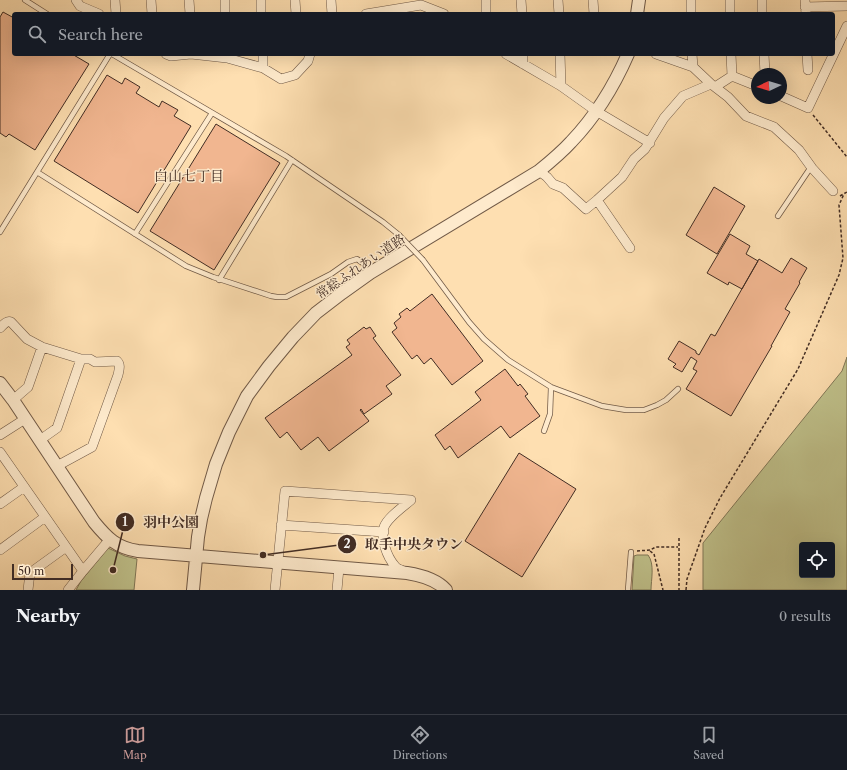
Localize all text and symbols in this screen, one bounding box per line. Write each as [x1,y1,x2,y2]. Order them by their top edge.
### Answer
search box [12,12,835,56]
icon: search [26,23,48,45]
text: Search here [58,25,143,44]
north arrow [751,68,787,104]
district label: 白山七丁目 [154,167,224,185]
street label: 常総ふれあい道路 [312,230,408,302]
callout: 羽中公園 [115,509,207,535]
text: 羽中公園 [143,513,199,531]
text: 1 [122,514,128,529]
callout: 取手中央タウン [337,531,471,557]
text: 取手中央タウン [365,535,463,553]
text: 2 [343,536,351,551]
map controls [799,542,835,578]
button: locate [799,542,835,578]
scale bar [12,562,73,581]
text: 50 m [18,564,44,578]
text: Nearby [16,606,80,626]
text: 0 results [779,608,831,624]
tab: Map [123,724,147,762]
tab: Directions [393,724,447,762]
tab: Saved [693,724,724,762]

